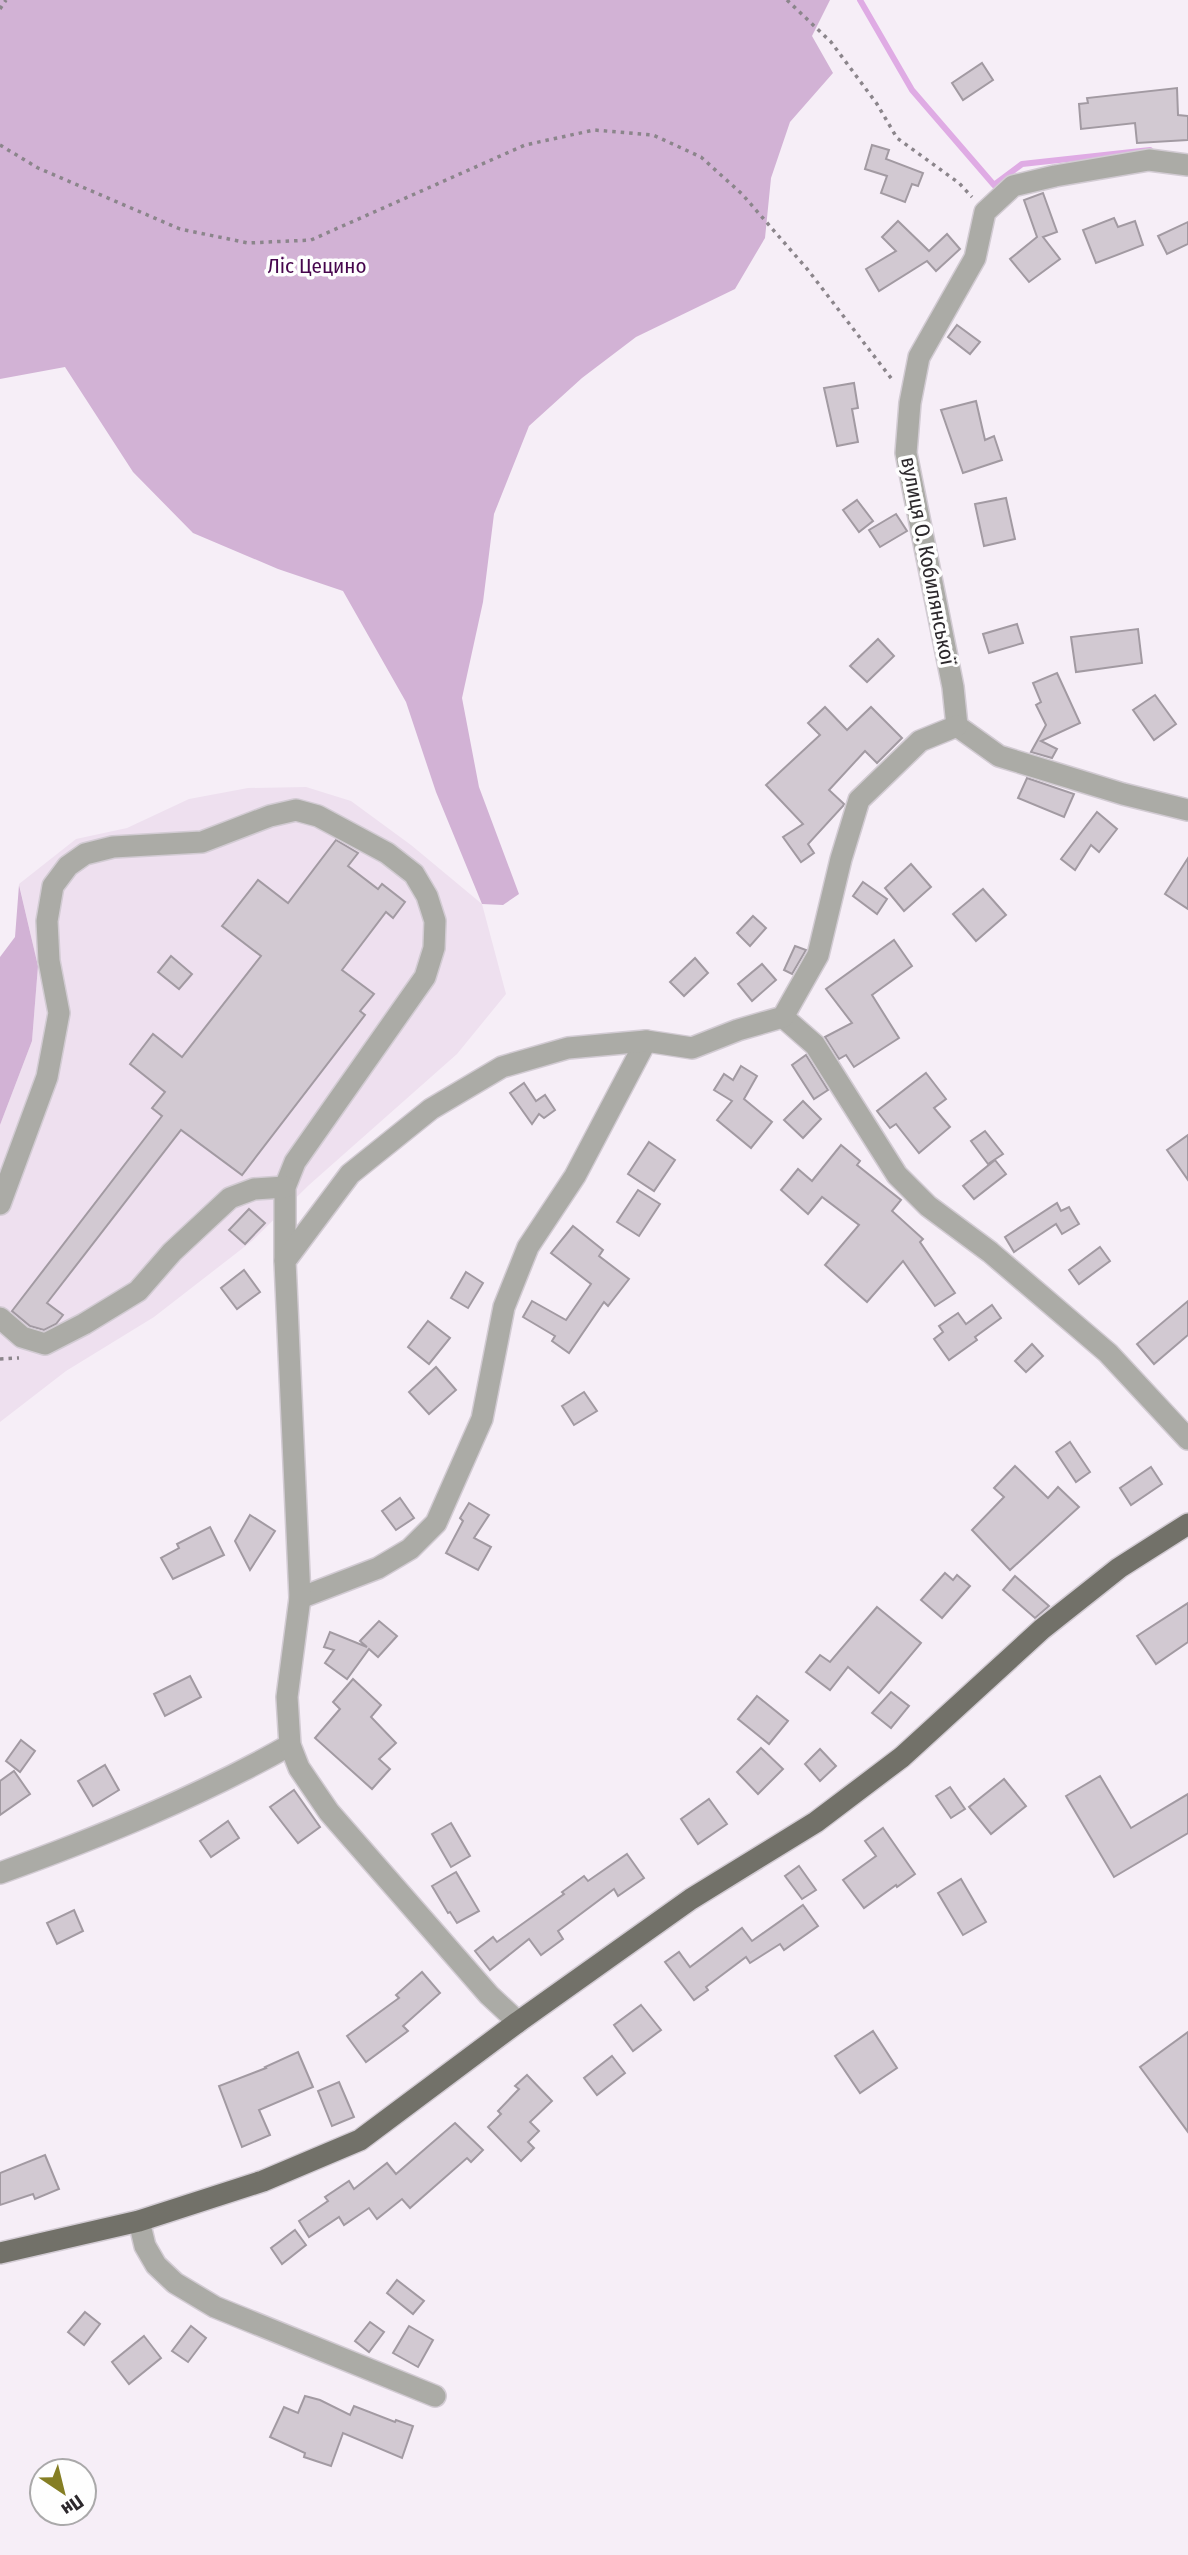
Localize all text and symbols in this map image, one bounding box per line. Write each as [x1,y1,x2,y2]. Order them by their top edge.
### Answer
park label: Ліс Цецино [267,253,367,279]
street label: вулиця О. Кобилянської [895,455,961,668]
north arrow [28,2457,98,2527]
text: Пн [57,2490,88,2521]

